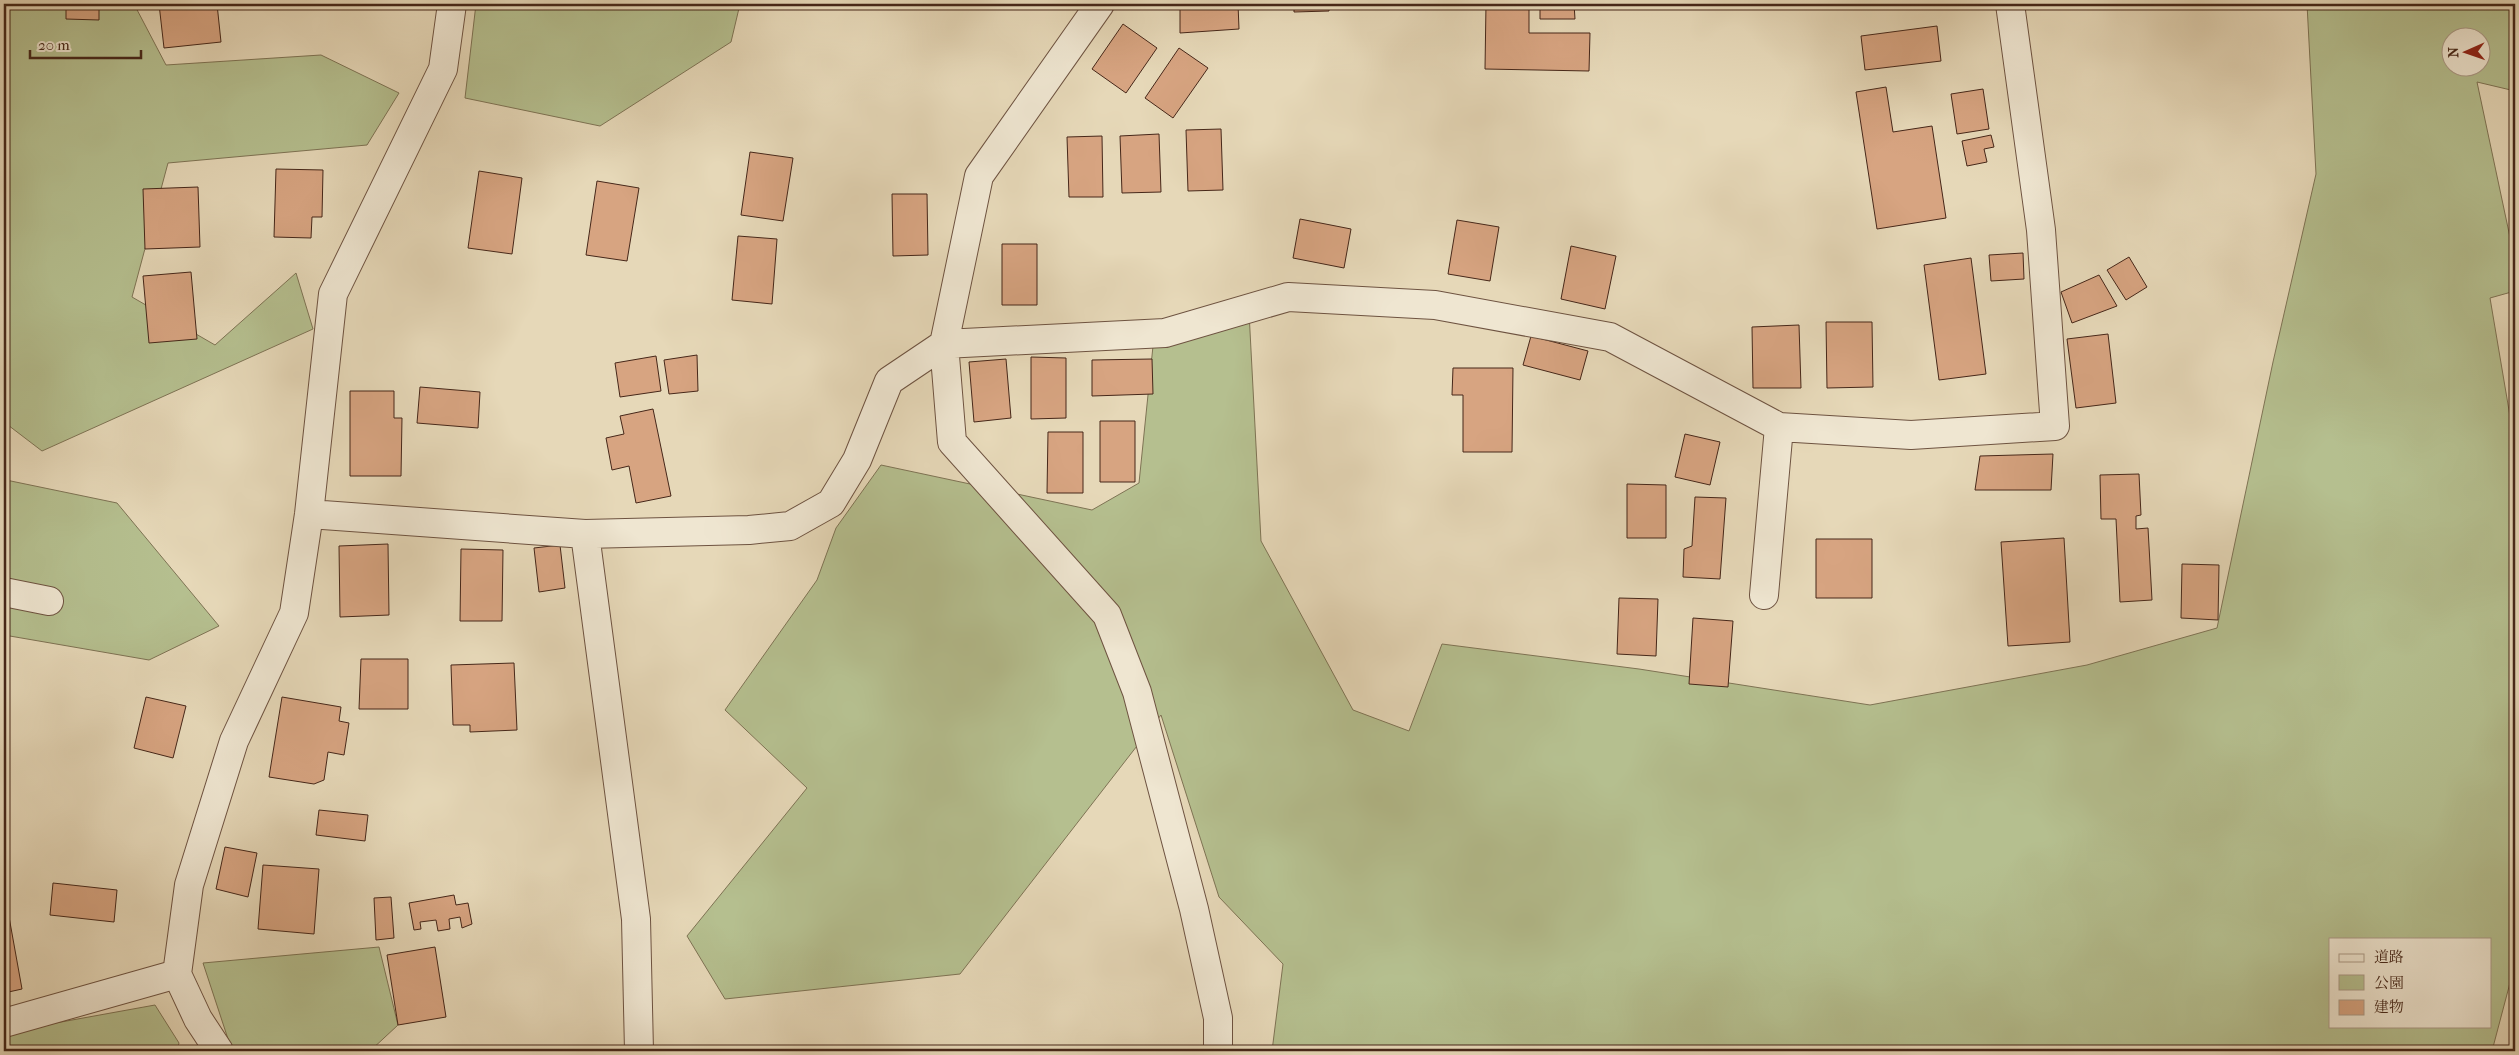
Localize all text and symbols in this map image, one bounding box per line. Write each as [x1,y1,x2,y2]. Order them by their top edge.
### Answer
scale bar [30,28,141,60]
north arrow [2442,28,2492,78]
text: 20 m [38,36,70,54]
text: N [2445,46,2462,58]
legend [2329,938,2492,1028]
text: 道路 [2374,948,2404,966]
text: 公園 [2374,974,2404,992]
text: 建物 [2374,998,2404,1016]

